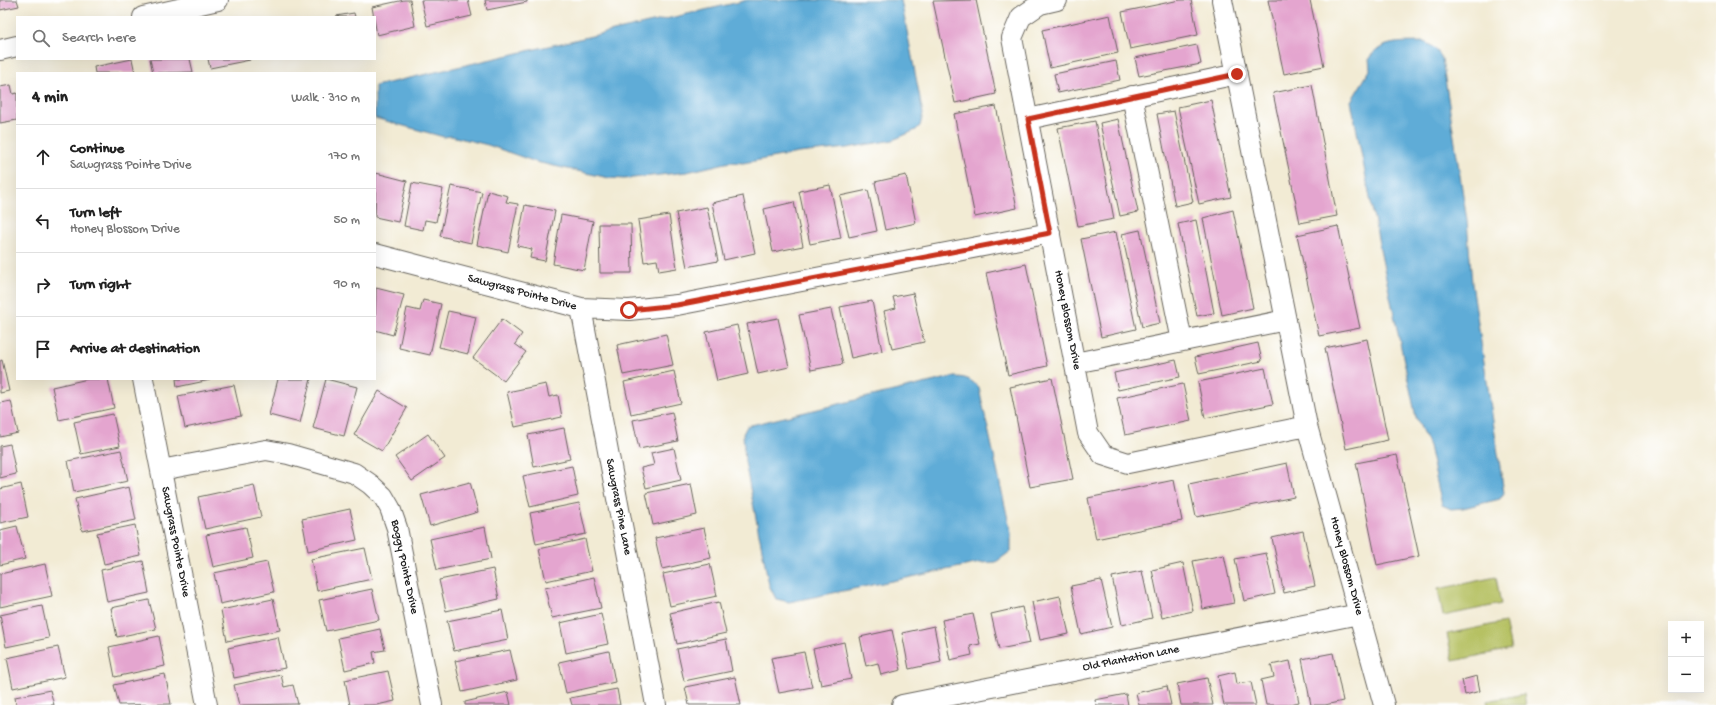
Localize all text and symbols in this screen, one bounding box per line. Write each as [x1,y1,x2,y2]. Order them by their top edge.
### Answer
search box [16,16,376,60]
icon: search [30,27,52,49]
text: Search here [62,29,136,47]
route end [1228,65,1246,83]
text: 4 min [32,88,68,108]
text: Walk · 310 m [291,91,360,106]
text: Continue [70,140,124,158]
icon: ahead [32,146,54,168]
text: 170 m [328,149,360,164]
text: Sawgrass Pointe Drive [70,158,192,173]
text: Turn left [70,204,121,222]
icon: left [32,210,54,232]
text: 50 m [333,213,360,228]
text: Honey Blossom Drive [70,222,180,237]
street label: Honey Blossom Drive [1050,269,1084,372]
street label: Sawgrass Pointe Drive [466,272,579,314]
icon: right [32,274,54,296]
text: Turn right [70,276,130,294]
text: 90 m [334,277,360,292]
route start [620,301,638,319]
icon: arrive [32,338,54,360]
text: Arrive at destination [70,340,200,358]
street label: Sawgrass Pine Lane [602,458,634,557]
street label: Sawgrass Pointe Drive [157,486,193,599]
street label: Honey Blossom Drive [1326,515,1366,618]
street label: Boggy Pointe Drive [387,518,421,616]
map controls [1668,621,1704,693]
button: + [1668,621,1704,657]
street label: Old Plantation Lane [1081,643,1181,675]
button: − [1668,657,1704,693]

